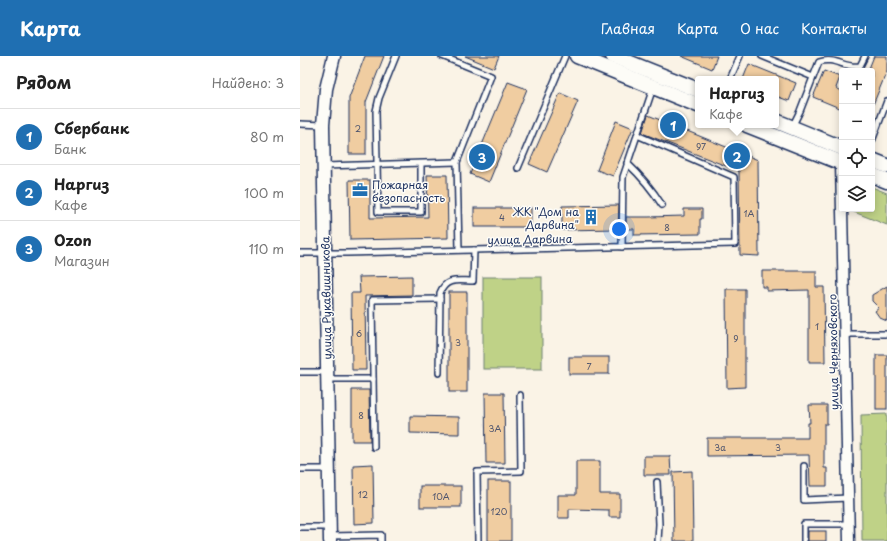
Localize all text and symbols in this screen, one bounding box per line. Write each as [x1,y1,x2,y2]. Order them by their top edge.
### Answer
text: Карта [20,14,81,42]
text: Главная [601,18,655,39]
text: Карта [677,18,718,39]
text: О нас [740,18,779,39]
text: Контакты [801,18,867,39]
map controls [839,68,875,212]
button: + [839,68,875,104]
text: Рядом [16,69,71,95]
text: Найдено: 3 [212,73,284,92]
popup [695,76,779,128]
text: Наргиз [709,81,765,104]
text: Кафе [709,104,743,123]
button: − [839,104,875,140]
pin: 1 [660,110,686,140]
text: Сбербанк [54,116,129,139]
house number: 2 [355,121,361,135]
text: 1 [26,127,32,146]
text: 80 m [250,127,284,146]
text: Банк [54,139,86,158]
house number: 97 [696,139,706,153]
button: locate [839,140,875,176]
pin: 2 [724,141,750,171]
pin: 3 [469,142,495,172]
text: Наргиз [54,172,109,195]
place label: Пожарная безопасность [372,176,445,206]
button: layers [839,176,875,212]
office icon: Пожарная безопасность [351,181,369,199]
text: 2 [24,183,34,202]
text: 100 m [244,183,284,202]
text: Кафе [54,195,87,214]
place label: ЖК "Дом на Дарвина" [512,203,579,233]
house number: 1А [744,206,755,220]
building icon: ЖК "Дом на Дарвина" [582,208,600,226]
house number: 4 [499,210,505,224]
your location [609,219,629,239]
house number: 8 [664,220,670,234]
text: Ozon [54,228,92,251]
street label: улица Дарвина [487,230,573,248]
street label: улица Рукавишникова [316,236,336,360]
text: 3 [25,239,33,258]
text: 110 m [249,239,284,258]
text: Магазин [54,251,110,270]
street label: улица Черняховского [823,294,843,410]
house number: 1 [815,319,819,333]
house number: 6 [356,326,362,340]
house number: 9 [733,331,739,345]
house number: 3 [455,335,461,349]
house number: 7 [586,359,592,373]
house number: 8 [358,408,364,422]
house number: 3А [489,421,502,435]
house number: 3а [714,440,726,454]
house number: 3 [775,440,781,454]
house number: 12 [358,487,368,501]
house number: 10А [432,489,450,503]
house number: 120 [491,504,508,518]

